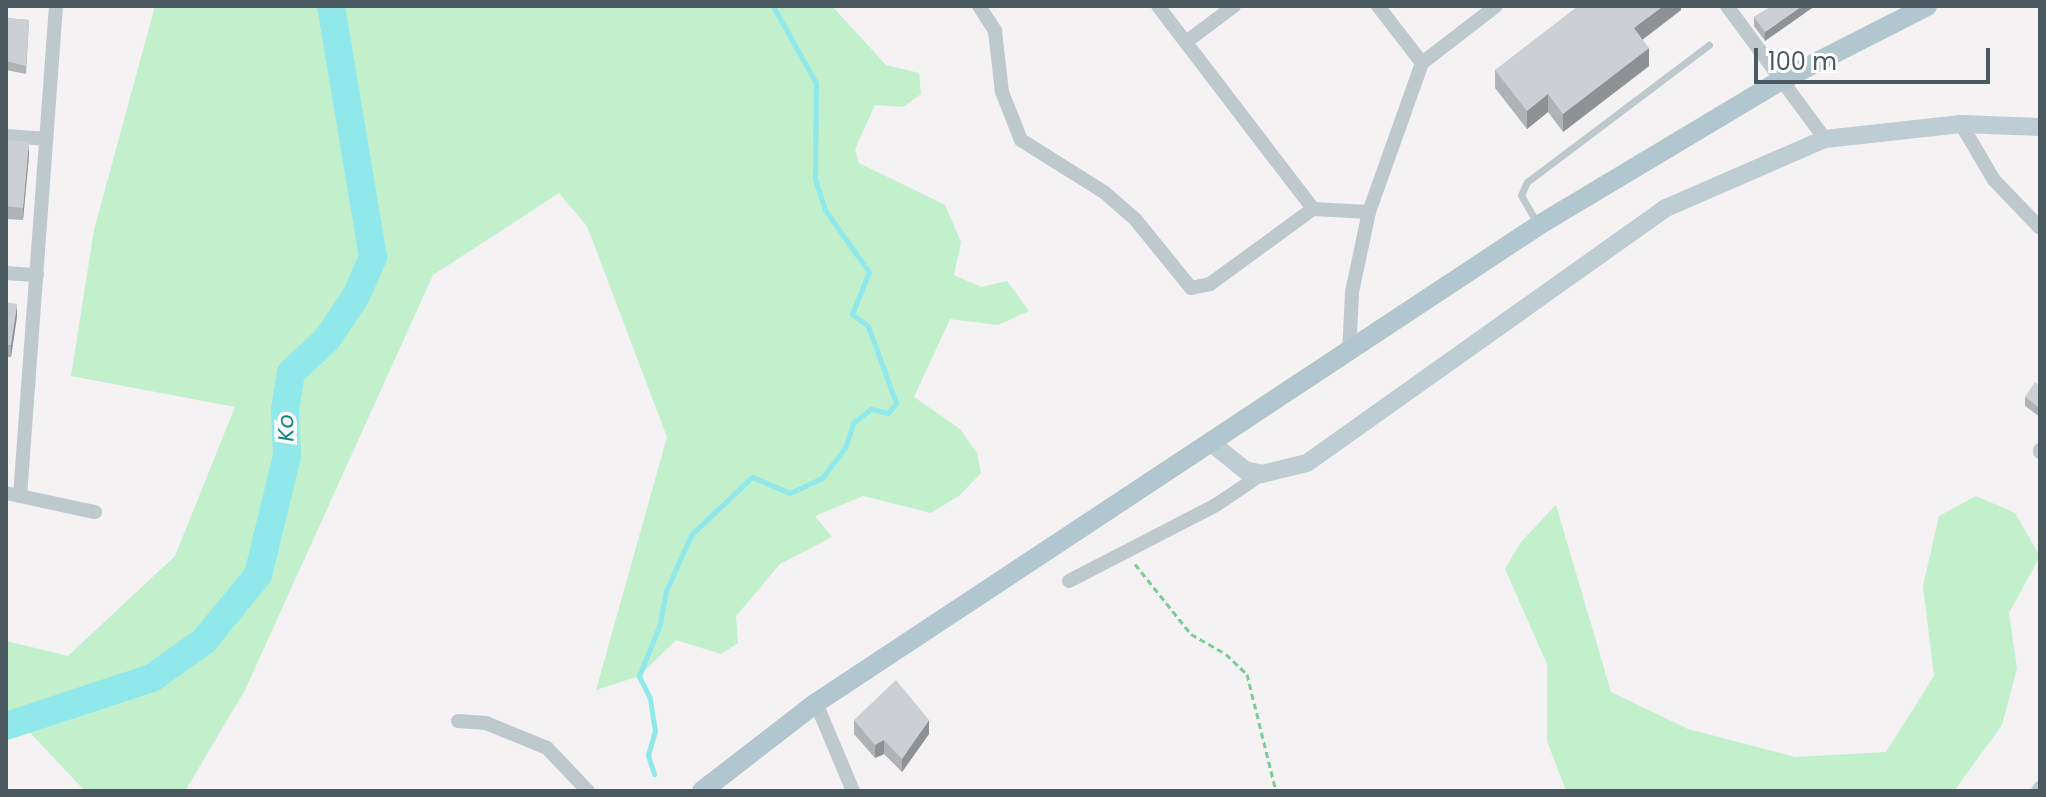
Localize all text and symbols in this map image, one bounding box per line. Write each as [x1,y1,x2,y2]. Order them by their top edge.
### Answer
scale bar [1758,32,1994,82]
text: 100 m [1768,45,1837,78]
water label: Ko [273,414,299,442]

